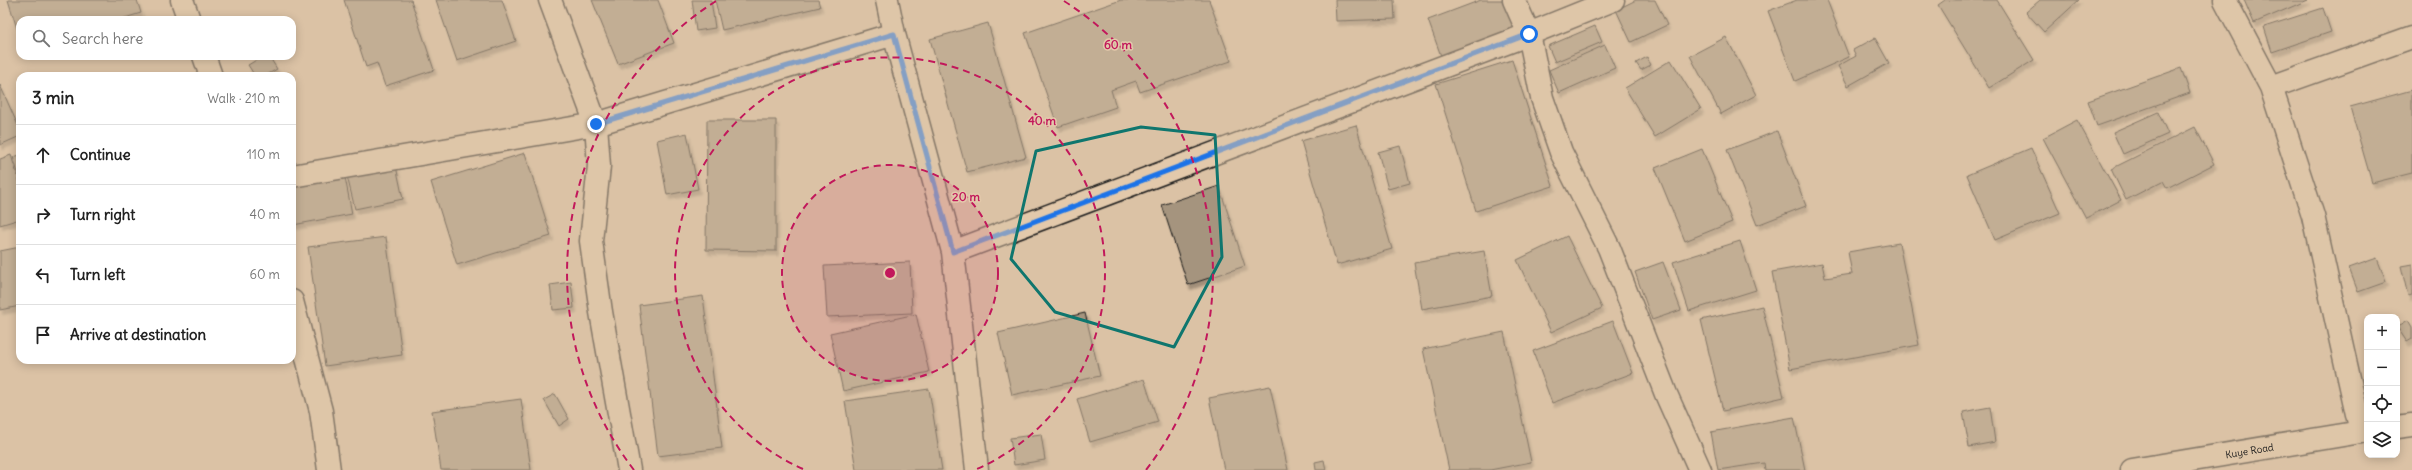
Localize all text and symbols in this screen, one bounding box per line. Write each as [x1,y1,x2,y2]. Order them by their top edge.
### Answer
search box [16,16,296,60]
route start [1520,25,1538,43]
icon: search [30,27,52,49]
text: Search here [62,29,143,48]
text: 60 m [1104,37,1133,52]
text: 3 min [32,87,74,109]
text: Walk · 210 m [207,90,280,107]
text: 40 m [1028,113,1057,128]
route end [587,115,605,133]
icon: ahead [32,144,54,166]
text: Continue [70,145,131,164]
text: 110 m [247,146,280,163]
text: 20 m [952,189,980,204]
icon: right [32,204,54,226]
text: Turn right [70,205,135,224]
text: 40 m [249,206,280,223]
icon: left [32,264,54,286]
text: Turn left [70,265,125,284]
text: 60 m [249,266,280,283]
centre of rings [883,266,897,280]
map controls [2364,314,2400,458]
button: + [2364,314,2400,350]
icon: arrive [32,324,54,346]
text: Arrive at destination [70,325,206,344]
button: − [2364,350,2400,386]
button: locate [2364,386,2400,422]
button: layers [2364,422,2400,458]
street label: Kuye Road [2224,441,2275,461]

